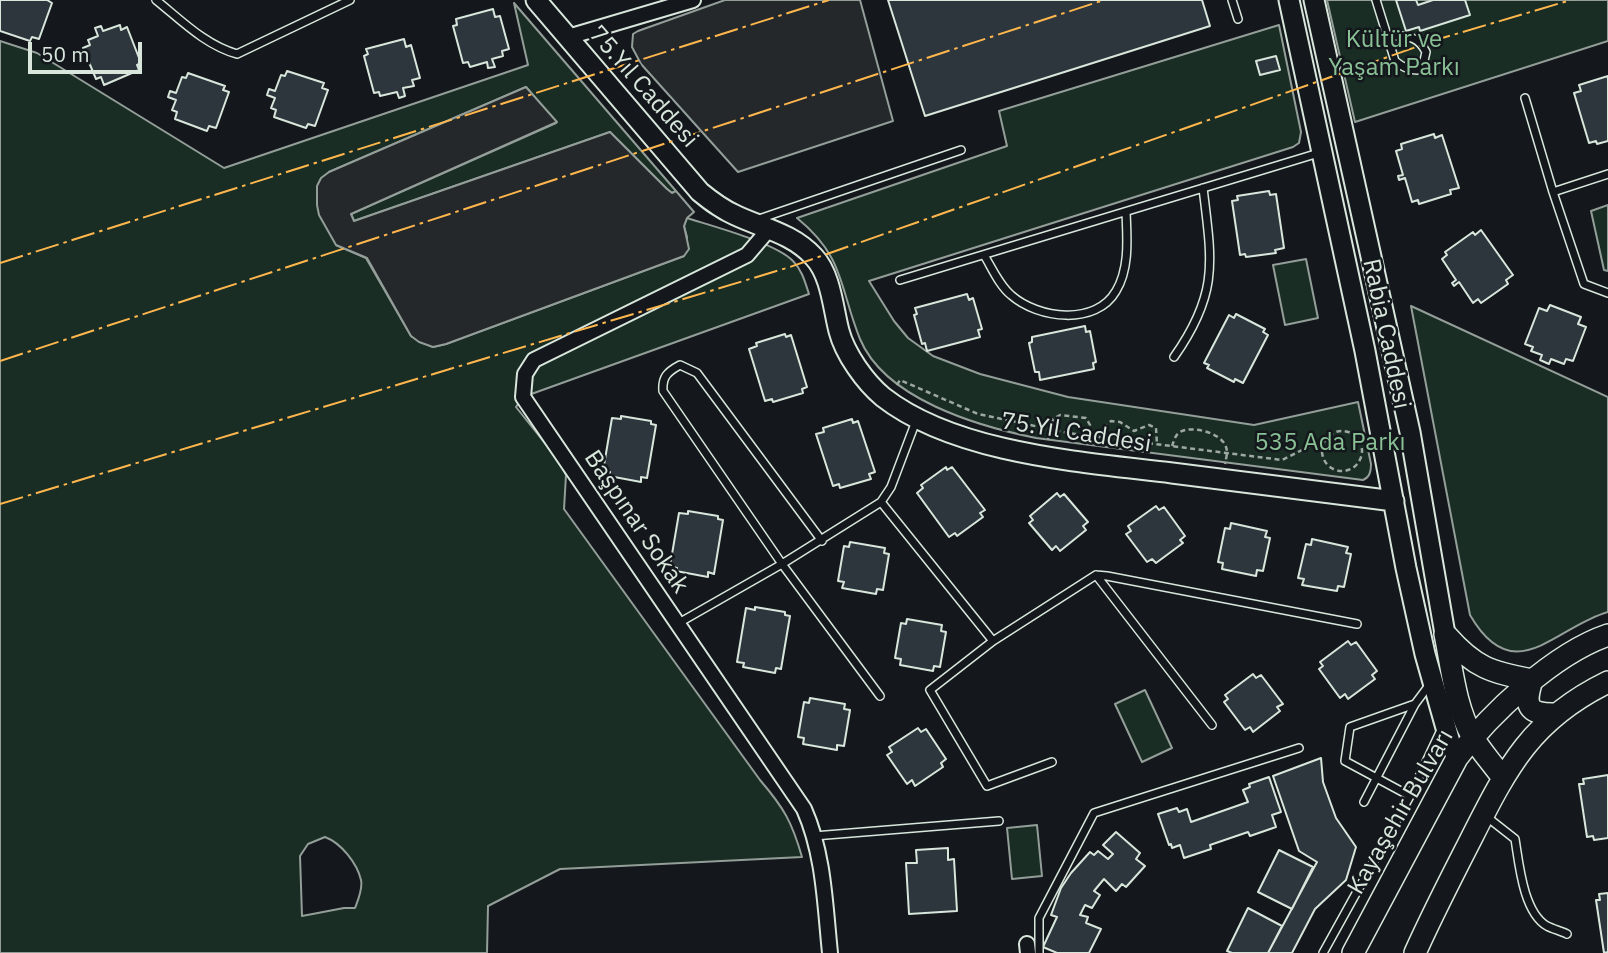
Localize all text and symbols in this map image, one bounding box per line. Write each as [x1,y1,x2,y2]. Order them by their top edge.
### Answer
street label: 75.Yıl Caddesi [582,20,704,154]
park label: Kültür ve Yaşam Parkı [1328,26,1460,82]
scale bar [32,28,145,72]
text: 50 m [41,40,90,68]
street label: Rabia Caddesi [1356,256,1416,412]
street label: 75.Yıl Caddesi [999,407,1153,459]
park label: 535 Ada Parkı [1254,429,1406,457]
street label: Başpınar Sokak [578,445,694,599]
street label: Kayaşehir Bulvarı [1342,724,1460,900]

